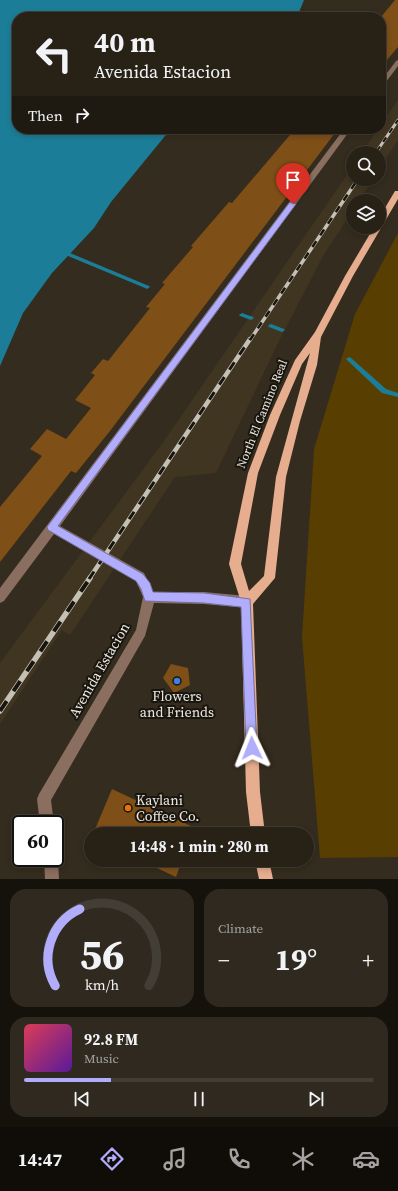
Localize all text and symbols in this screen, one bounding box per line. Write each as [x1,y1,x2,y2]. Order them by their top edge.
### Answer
text: 40 m [94,23,156,61]
icon: left [28,28,80,80]
text: Avenida Estacion [94,59,231,84]
icon: right [71,104,93,126]
text: Then [28,105,63,126]
map controls [346,146,386,234]
button: search [346,146,386,186]
pin [276,163,310,204]
icon: arrive [282,169,304,191]
button: layers [346,194,386,234]
street label: North El Camino Real [233,357,291,471]
street label: Avenida Estacion [64,618,135,721]
marker: Flowers and Friends [172,676,182,686]
place label: Flowers and Friends [140,686,214,722]
position arrow [231,727,273,769]
place label: Kaylani Coffee Co. [136,790,200,826]
marker: Kaylani Coffee Co. [123,803,133,813]
speed limit sign: 60 [12,815,64,867]
text: 14:48 · 1 min · 280 m [130,836,269,857]
text: Climate [218,920,263,937]
text: 56 [79,926,125,983]
text: 19° [275,939,317,980]
text: − [218,945,230,975]
text: + [362,945,374,975]
text: km/h [85,975,119,995]
text: 92.8 FM [84,1029,138,1050]
text: Music [84,1050,119,1067]
icon: previous [71,1088,93,1110]
icon: pause [188,1088,210,1110]
icon: next [305,1088,327,1110]
icon: directions [98,1145,126,1173]
icon: music [161,1145,189,1173]
icon: phone [225,1145,253,1173]
icon: climate [289,1145,317,1173]
icon: car [352,1145,380,1173]
text: 14:47 [18,1147,62,1172]

